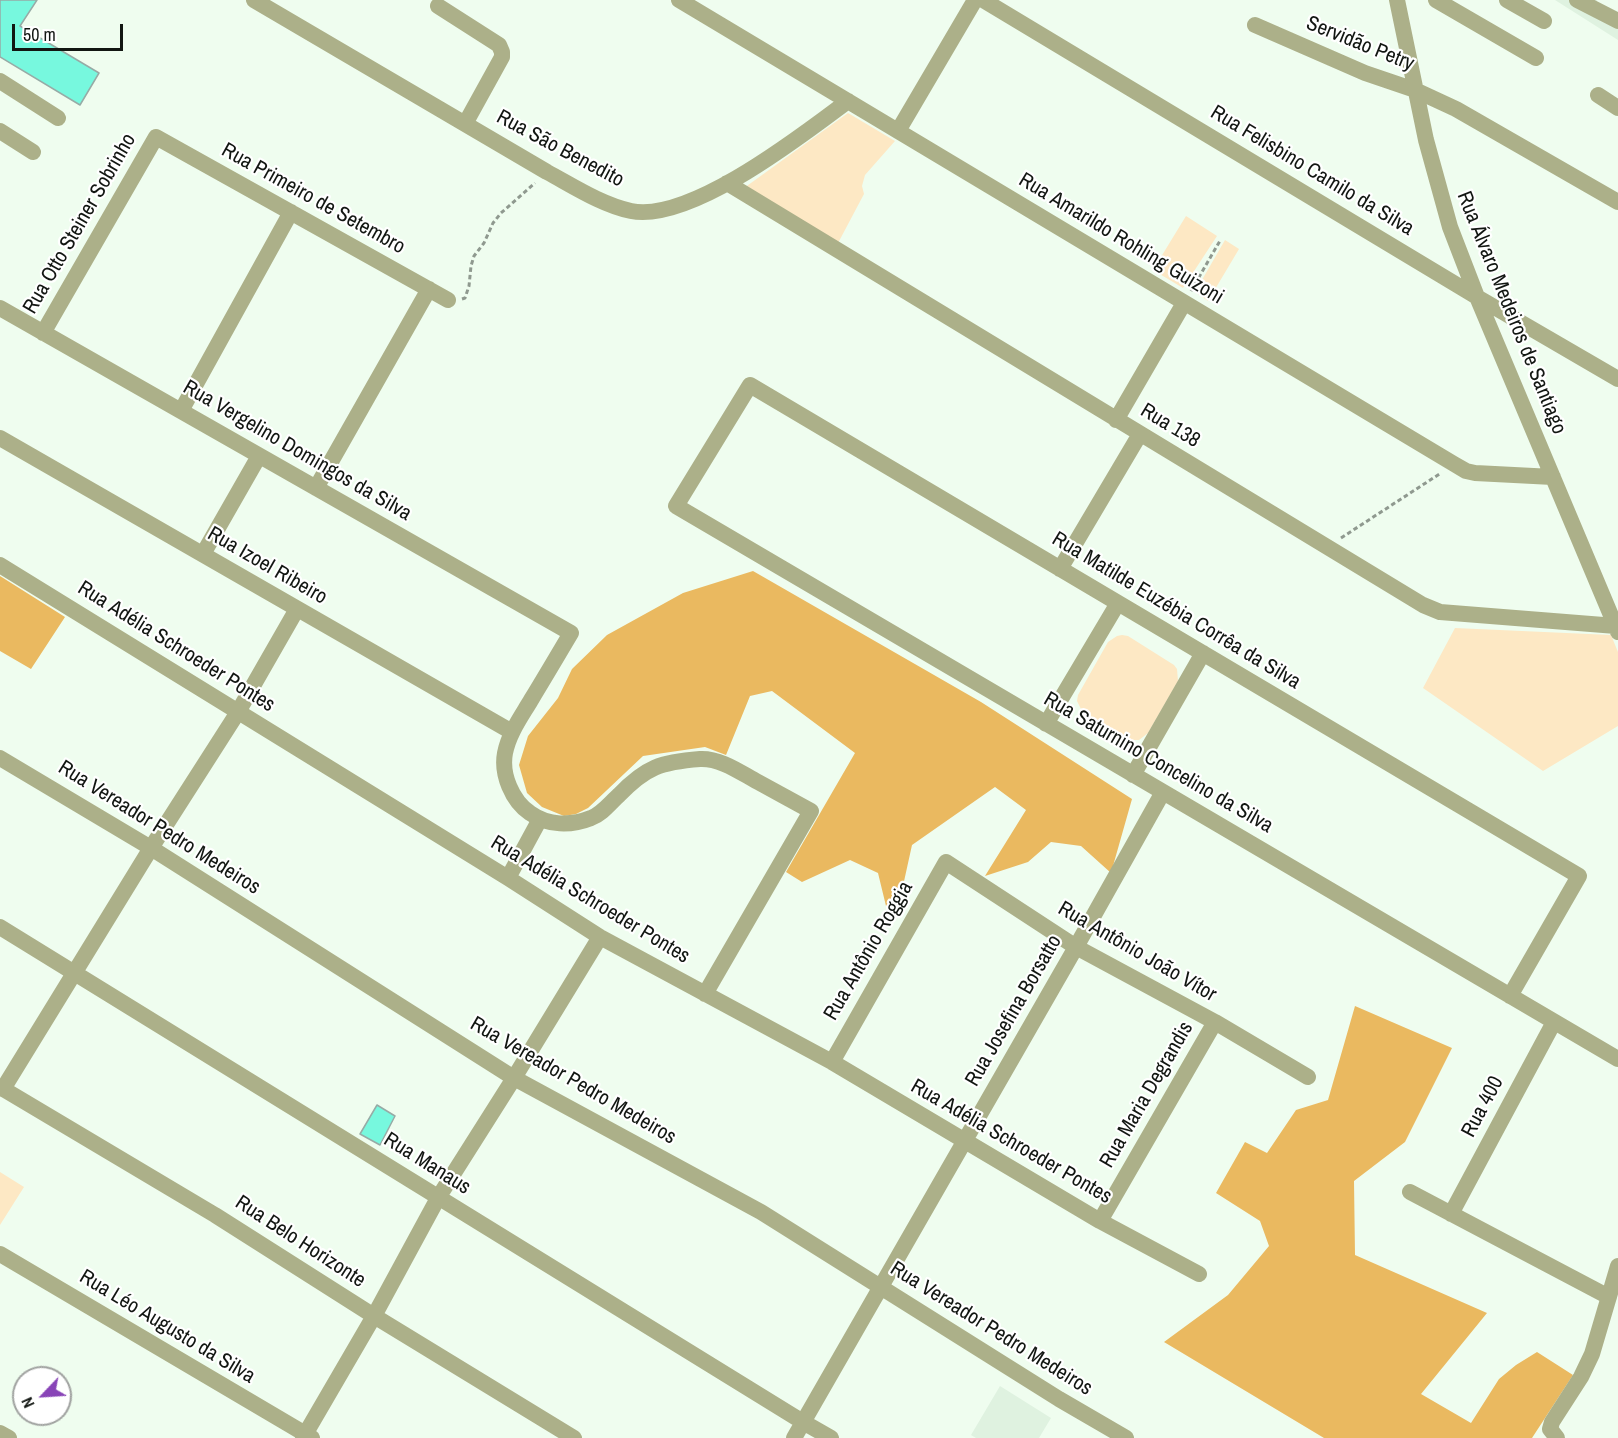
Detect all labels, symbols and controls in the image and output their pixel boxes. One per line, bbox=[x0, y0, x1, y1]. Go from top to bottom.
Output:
street label: Servidão Petry bbox=[1302, 11, 1418, 77]
scale bar bbox=[15, 12, 126, 50]
text: 50 m bbox=[23, 22, 56, 47]
street label: Rua Felisbino Camilo da Silva bbox=[1206, 100, 1418, 242]
street label: Rua São Benedito bbox=[492, 105, 628, 193]
street label: Rua Otto Steiner Sobrinho bbox=[18, 129, 142, 319]
street label: Rua Primeiro de Setembro bbox=[217, 138, 409, 260]
street label: Rua Amarildo Rohling Guizoni bbox=[1014, 168, 1228, 310]
street label: Rua Álvaro Medeiros de Santiago bbox=[1451, 188, 1571, 438]
street label: Rua Vergelino Domingos da Silva bbox=[178, 375, 416, 527]
street label: Rua 138 bbox=[1136, 398, 1204, 454]
street label: Rua Izoel Ribeiro bbox=[203, 522, 331, 610]
street label: Rua Matilde Euzébia Corrêa da Silva bbox=[1047, 527, 1305, 695]
street label: Rua Adélia Schroeder Pontes bbox=[73, 576, 279, 718]
street label: Rua Saturnino Concelino da Silva bbox=[1039, 687, 1277, 839]
street label: Rua Vereador Pedro Medeiros bbox=[53, 755, 265, 901]
street label: Rua Adélia Schroeder Pontes bbox=[486, 831, 694, 969]
street label: Rua Antônio Roggia bbox=[819, 877, 919, 1025]
street label: Rua Antônio João Vítor bbox=[1053, 896, 1221, 1008]
street label: Rua Josefina Borsatto bbox=[960, 931, 1068, 1091]
street label: Rua Vereador Pedro Medeiros bbox=[466, 1012, 680, 1150]
street label: Rua Maria Degrandis bbox=[1095, 1017, 1199, 1173]
street label: Rua 400 bbox=[1457, 1072, 1509, 1142]
street label: Rua Adélia Schroeder Pontes bbox=[906, 1074, 1116, 1210]
street label: Rua Manaus bbox=[379, 1127, 475, 1201]
street label: Rua Belo Horizonte bbox=[230, 1191, 370, 1293]
street label: Rua Vereador Pedro Medeiros bbox=[885, 1256, 1097, 1402]
street label: Rua Léo Augusto da Silva bbox=[75, 1265, 259, 1389]
north arrow bbox=[12, 1366, 72, 1426]
text: N bbox=[16, 1394, 39, 1412]

